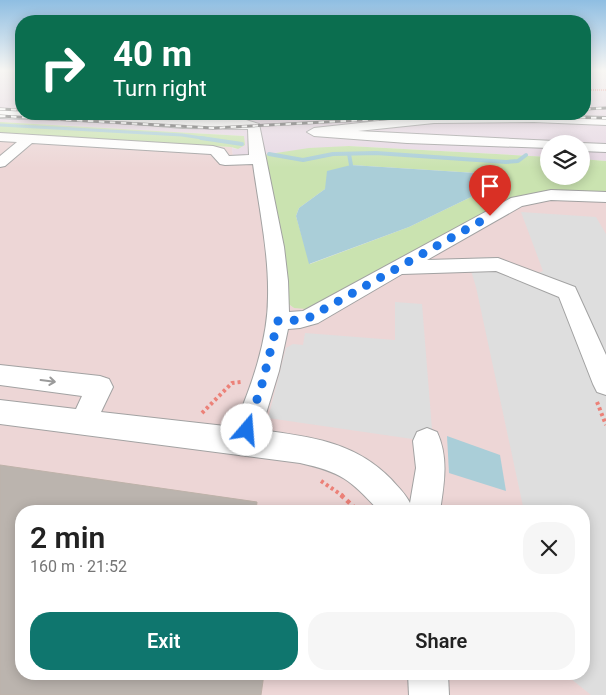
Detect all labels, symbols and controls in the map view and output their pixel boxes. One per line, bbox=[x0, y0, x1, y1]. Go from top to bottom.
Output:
text: 40 m bbox=[113, 34, 192, 75]
icon: right bbox=[30, 35, 95, 100]
text: Turn right bbox=[113, 76, 207, 101]
map controls bbox=[540, 135, 590, 185]
button: layers bbox=[540, 135, 590, 185]
pin bbox=[469, 165, 511, 216]
icon: arrive bbox=[476, 172, 504, 200]
one-way arrow bbox=[40, 376, 56, 386]
position arrow bbox=[220, 403, 272, 455]
text: 2 min bbox=[30, 520, 105, 555]
button: close bbox=[523, 522, 575, 574]
text: 160 m · 21:52 bbox=[30, 557, 127, 576]
button: Exit bbox=[30, 612, 298, 670]
button: Share bbox=[308, 612, 575, 670]

